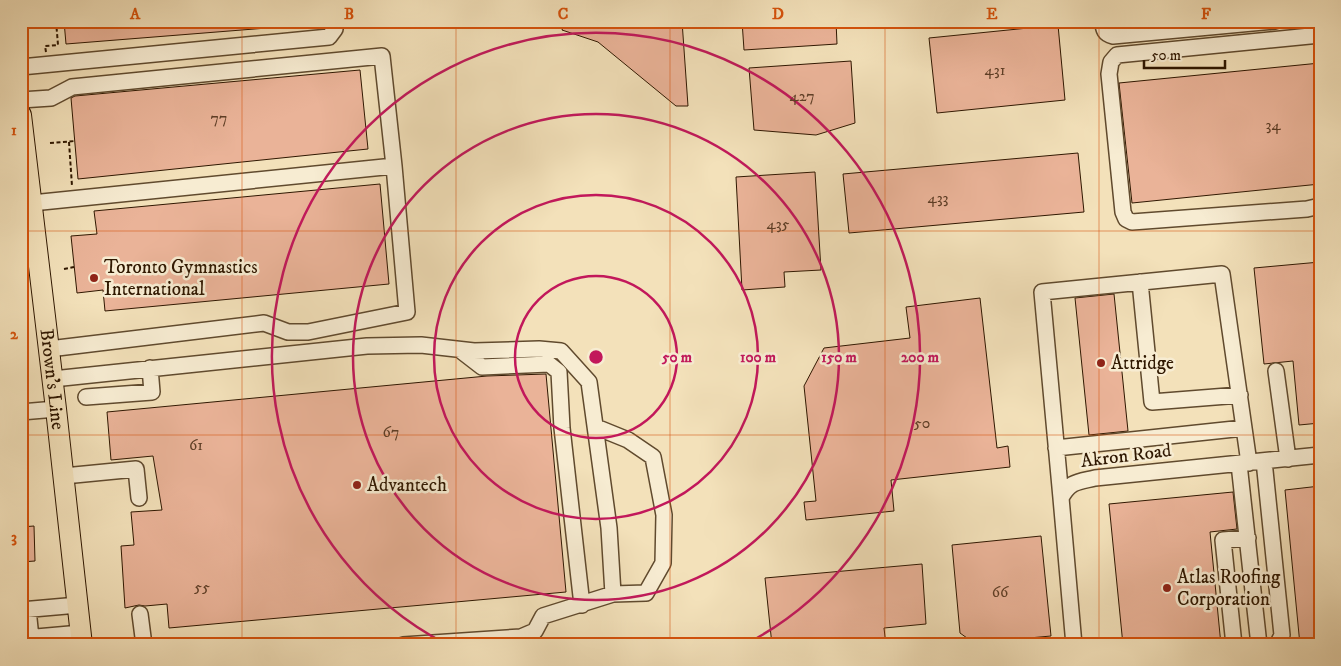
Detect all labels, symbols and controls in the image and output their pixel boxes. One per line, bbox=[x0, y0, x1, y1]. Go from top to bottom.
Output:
text: A bbox=[129, 4, 141, 24]
text: B bbox=[344, 4, 354, 24]
text: C bbox=[558, 4, 568, 24]
text: D bbox=[772, 4, 784, 24]
text: E bbox=[986, 4, 998, 24]
text: F bbox=[1201, 4, 1211, 24]
scale bar bbox=[1144, 38, 1225, 70]
text: 50 m bbox=[1151, 46, 1181, 65]
house number: 431 bbox=[984, 60, 1006, 80]
house number: 427 bbox=[789, 86, 815, 106]
house number: 77 bbox=[211, 108, 227, 128]
house number: 34 bbox=[1265, 115, 1281, 135]
text: 1 bbox=[11, 120, 17, 140]
house number: 433 bbox=[927, 188, 949, 208]
house number: 435 bbox=[766, 214, 790, 234]
place label: Toronto Gymnastics International bbox=[104, 256, 258, 301]
marker: Toronto Gymnastics International bbox=[88, 272, 100, 284]
text: 2 bbox=[10, 324, 19, 344]
street label: Brown's Line bbox=[35, 327, 70, 431]
centre of rings bbox=[587, 348, 605, 366]
text: 50 m bbox=[661, 348, 693, 367]
text: 100 m bbox=[740, 348, 777, 367]
text: 150 m bbox=[821, 348, 857, 367]
text: 200 m bbox=[901, 348, 940, 367]
place label: Attridge bbox=[1111, 352, 1174, 375]
marker: Attridge bbox=[1095, 357, 1107, 369]
house number: 50 bbox=[914, 413, 930, 433]
house number: 67 bbox=[383, 422, 399, 442]
house number: 61 bbox=[189, 435, 203, 455]
street label: Akron Road bbox=[1079, 439, 1173, 473]
place label: Advantech bbox=[367, 474, 447, 497]
marker: Advantech bbox=[351, 479, 363, 491]
text: 3 bbox=[11, 527, 17, 547]
place label: Atlas Roofing Corporation bbox=[1177, 566, 1281, 611]
house number: 55 bbox=[194, 577, 210, 597]
house number: 66 bbox=[992, 582, 1009, 602]
marker: Atlas Roofing Corporation bbox=[1161, 582, 1173, 594]

